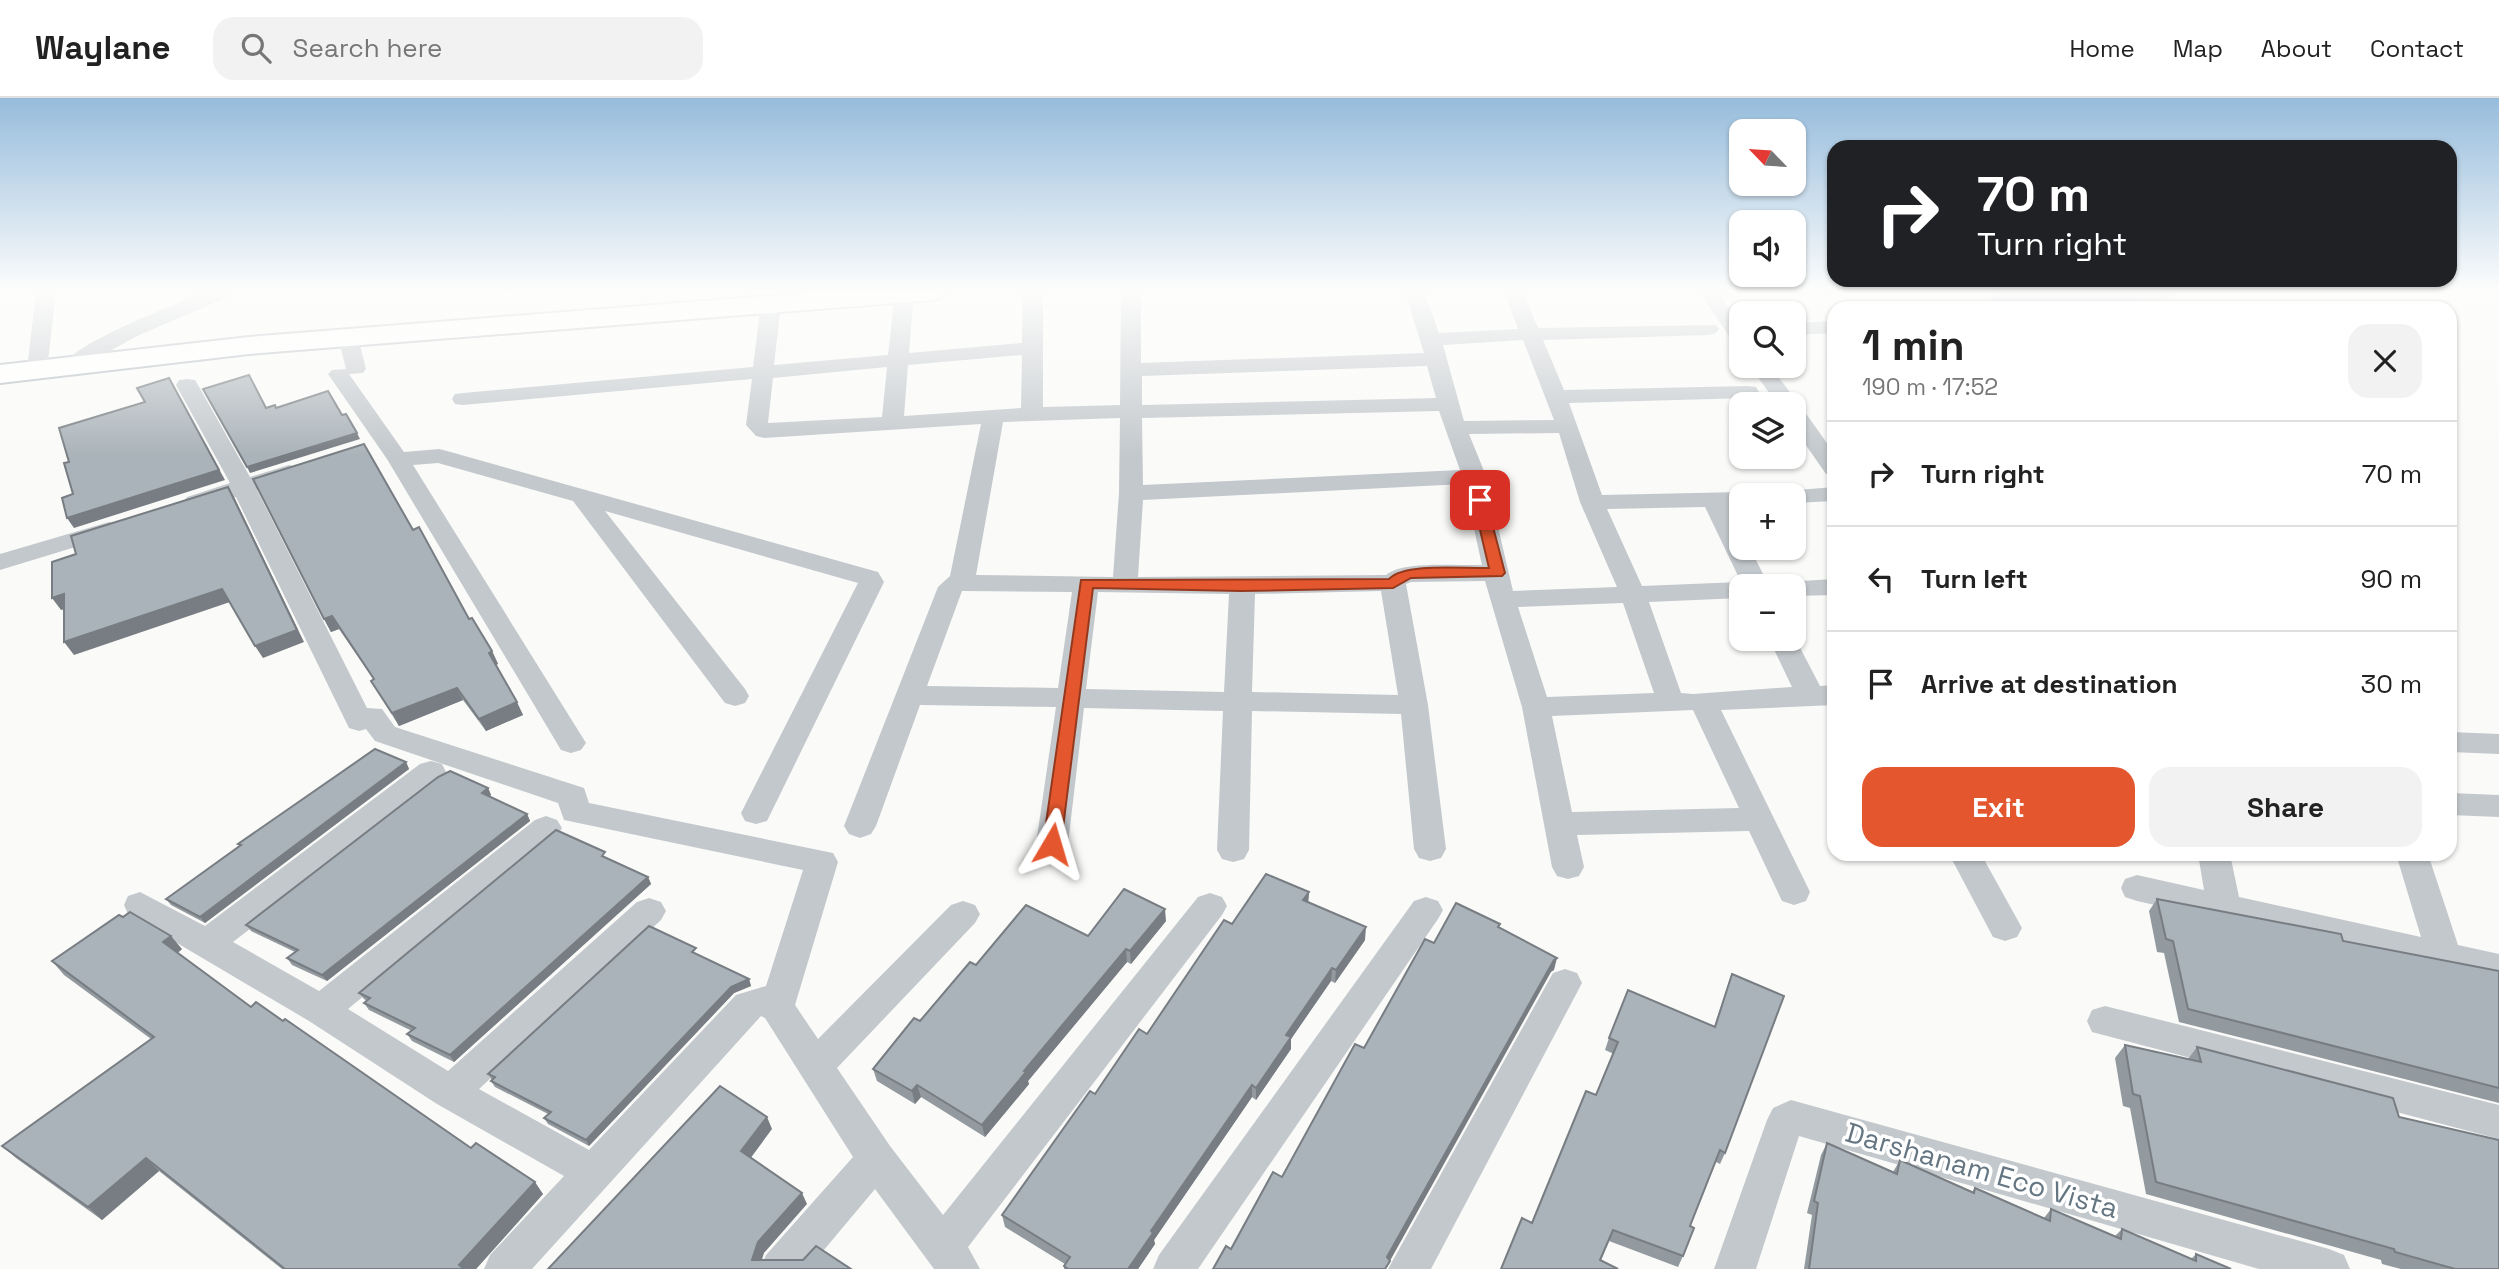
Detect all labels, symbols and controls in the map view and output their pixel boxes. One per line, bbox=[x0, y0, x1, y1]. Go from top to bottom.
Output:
search box bbox=[213, 17, 703, 80]
text: Waylane bbox=[35, 27, 171, 69]
icon: search bbox=[237, 29, 275, 67]
text: Search here bbox=[293, 31, 442, 65]
text: Home bbox=[2069, 33, 2135, 64]
text: Map bbox=[2173, 33, 2223, 64]
text: About bbox=[2261, 33, 2332, 64]
text: Contact bbox=[2370, 33, 2464, 64]
north arrow bbox=[1729, 119, 1806, 196]
map controls bbox=[1729, 119, 1806, 651]
text: 70 m bbox=[1977, 163, 2090, 225]
icon: right bbox=[1862, 168, 1953, 259]
button: sound bbox=[1729, 210, 1806, 287]
text: Turn right bbox=[1977, 224, 2127, 264]
button: search bbox=[1729, 301, 1806, 378]
text: 1 min bbox=[1862, 319, 1965, 372]
button: close bbox=[2348, 324, 2422, 398]
text: 190 m · 17:52 bbox=[1862, 372, 1998, 402]
button: layers bbox=[1729, 392, 1806, 469]
icon: right bbox=[1862, 455, 1900, 493]
text: Turn right bbox=[1921, 457, 2045, 491]
text: 70 m bbox=[2362, 457, 2422, 491]
pin bbox=[1450, 470, 1510, 530]
icon: arrive bbox=[1461, 481, 1499, 519]
button: + bbox=[1729, 483, 1806, 560]
icon: left bbox=[1862, 560, 1900, 598]
text: Turn left bbox=[1921, 562, 2028, 596]
text: 90 m bbox=[2360, 562, 2422, 596]
button: − bbox=[1729, 574, 1806, 651]
icon: arrive bbox=[1862, 665, 1900, 703]
text: Arrive at destination bbox=[1921, 667, 2178, 701]
text: 30 m bbox=[2361, 667, 2422, 701]
button: Exit bbox=[1862, 767, 2135, 847]
button: Share bbox=[2149, 767, 2422, 847]
position arrow bbox=[1015, 807, 1089, 881]
street label: Darshanam Eco Vista bbox=[1842, 1114, 2122, 1226]

